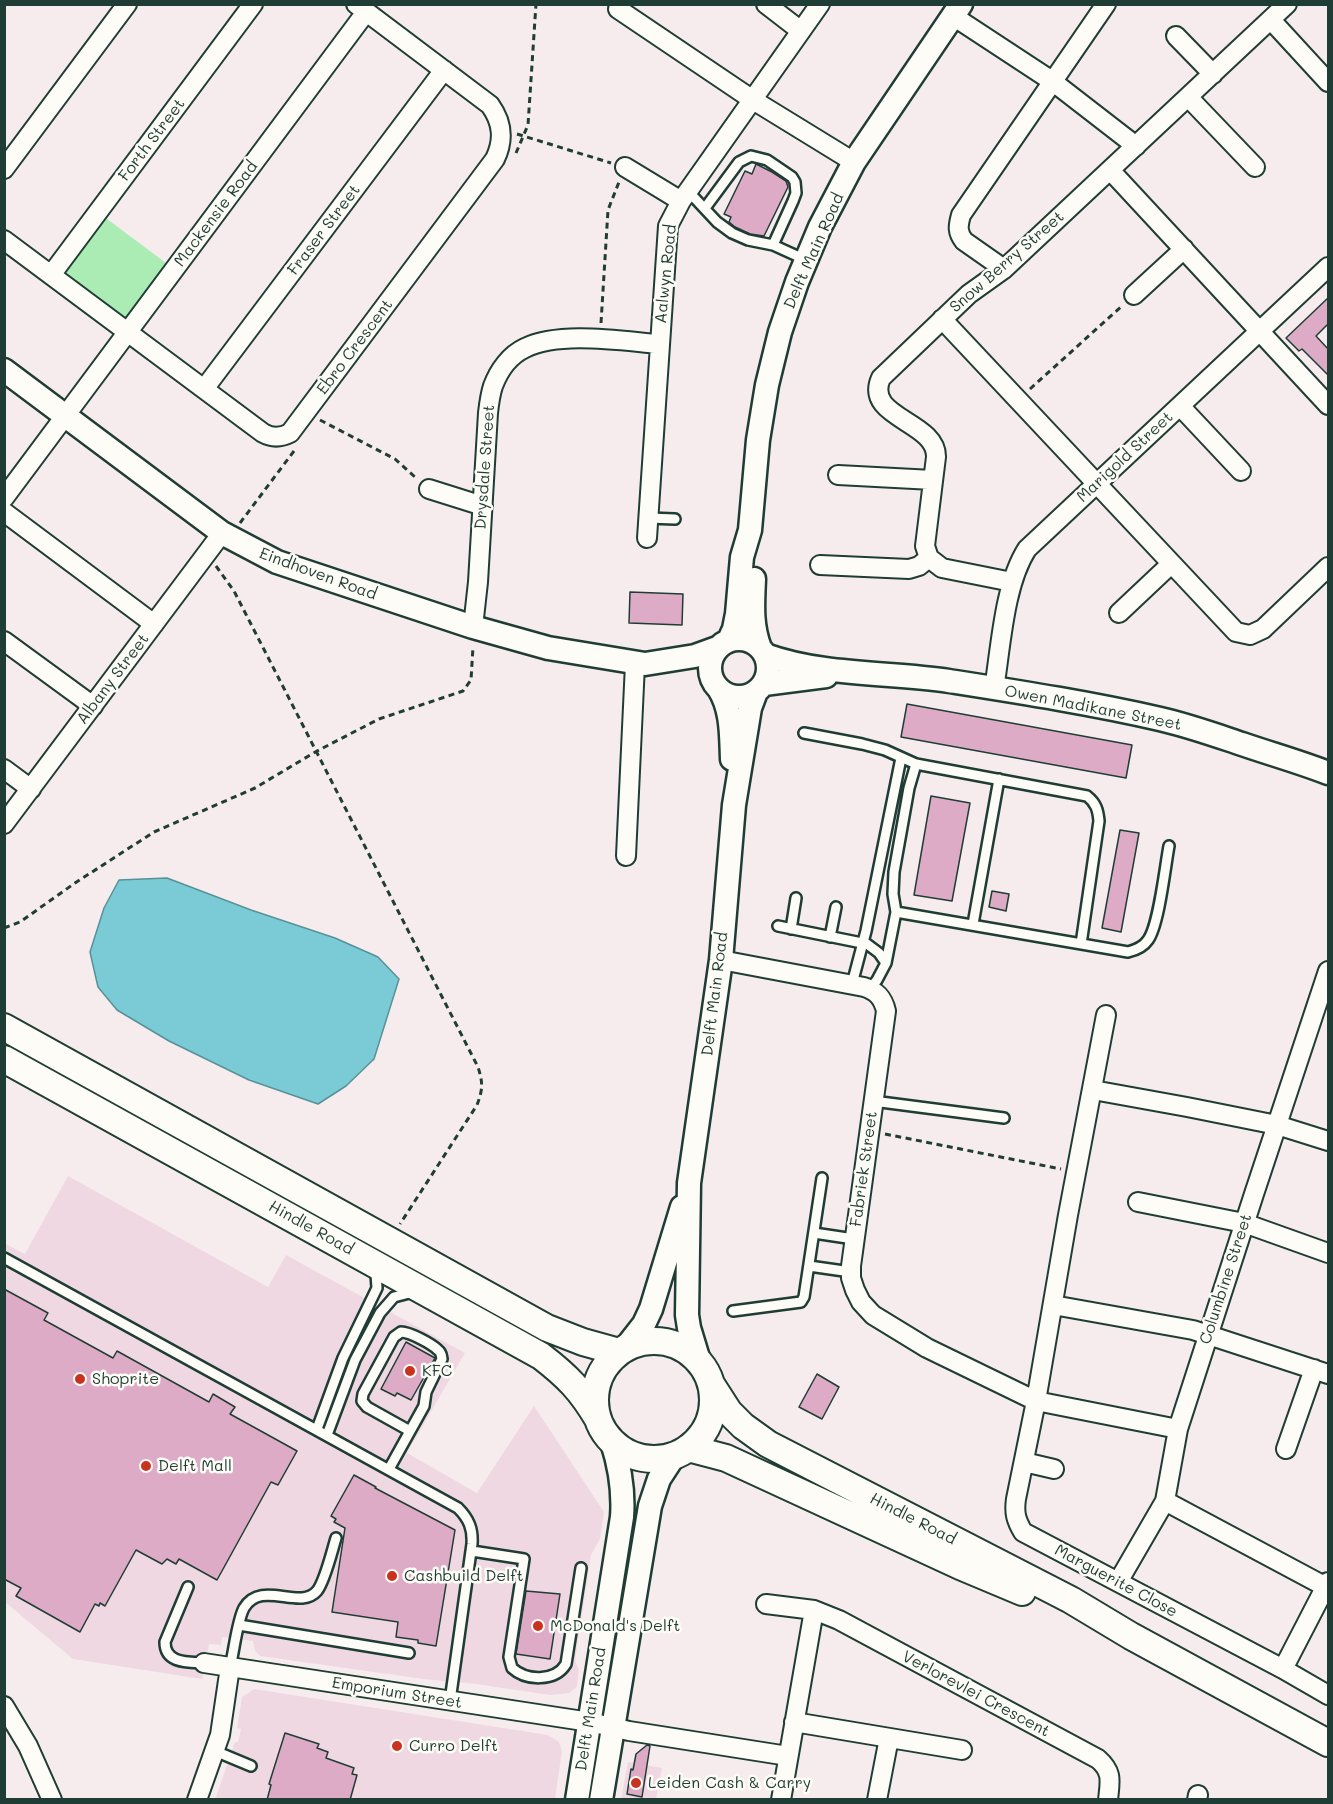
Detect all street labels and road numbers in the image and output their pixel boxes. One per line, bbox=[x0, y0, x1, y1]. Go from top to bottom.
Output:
street label: Forth Street bbox=[115, 95, 189, 185]
street label: Mackensie Road bbox=[170, 158, 262, 270]
street label: Fraser Street bbox=[284, 181, 364, 279]
street label: Delft Main Road bbox=[780, 190, 848, 312]
street label: Snow Berry Street bbox=[946, 207, 1068, 317]
street label: Aalwyn Road bbox=[651, 223, 681, 325]
street label: Ebro Crescent bbox=[313, 296, 397, 398]
street label: Drysdale Street bbox=[471, 404, 499, 530]
street label: Marigold Street bbox=[1073, 407, 1177, 507]
street label: Eindhoven Road bbox=[257, 544, 379, 604]
street label: Albany Street bbox=[73, 630, 153, 728]
street label: Owen Madikane Street bbox=[1003, 681, 1183, 735]
street label: Delft Main Road bbox=[698, 931, 732, 1057]
street label: Fabriek Street bbox=[846, 1110, 882, 1228]
street label: Hindle Road bbox=[265, 1197, 357, 1259]
street label: Columbine Street bbox=[1196, 1211, 1256, 1347]
street label: Hindle Road bbox=[867, 1489, 959, 1549]
street label: Marguerite Close bbox=[1051, 1541, 1181, 1621]
street label: Delft Main Road bbox=[572, 1646, 610, 1772]
street label: Verlorevlei Crescent bbox=[899, 1647, 1053, 1741]
street label: Emporium Street bbox=[330, 1673, 464, 1713]

